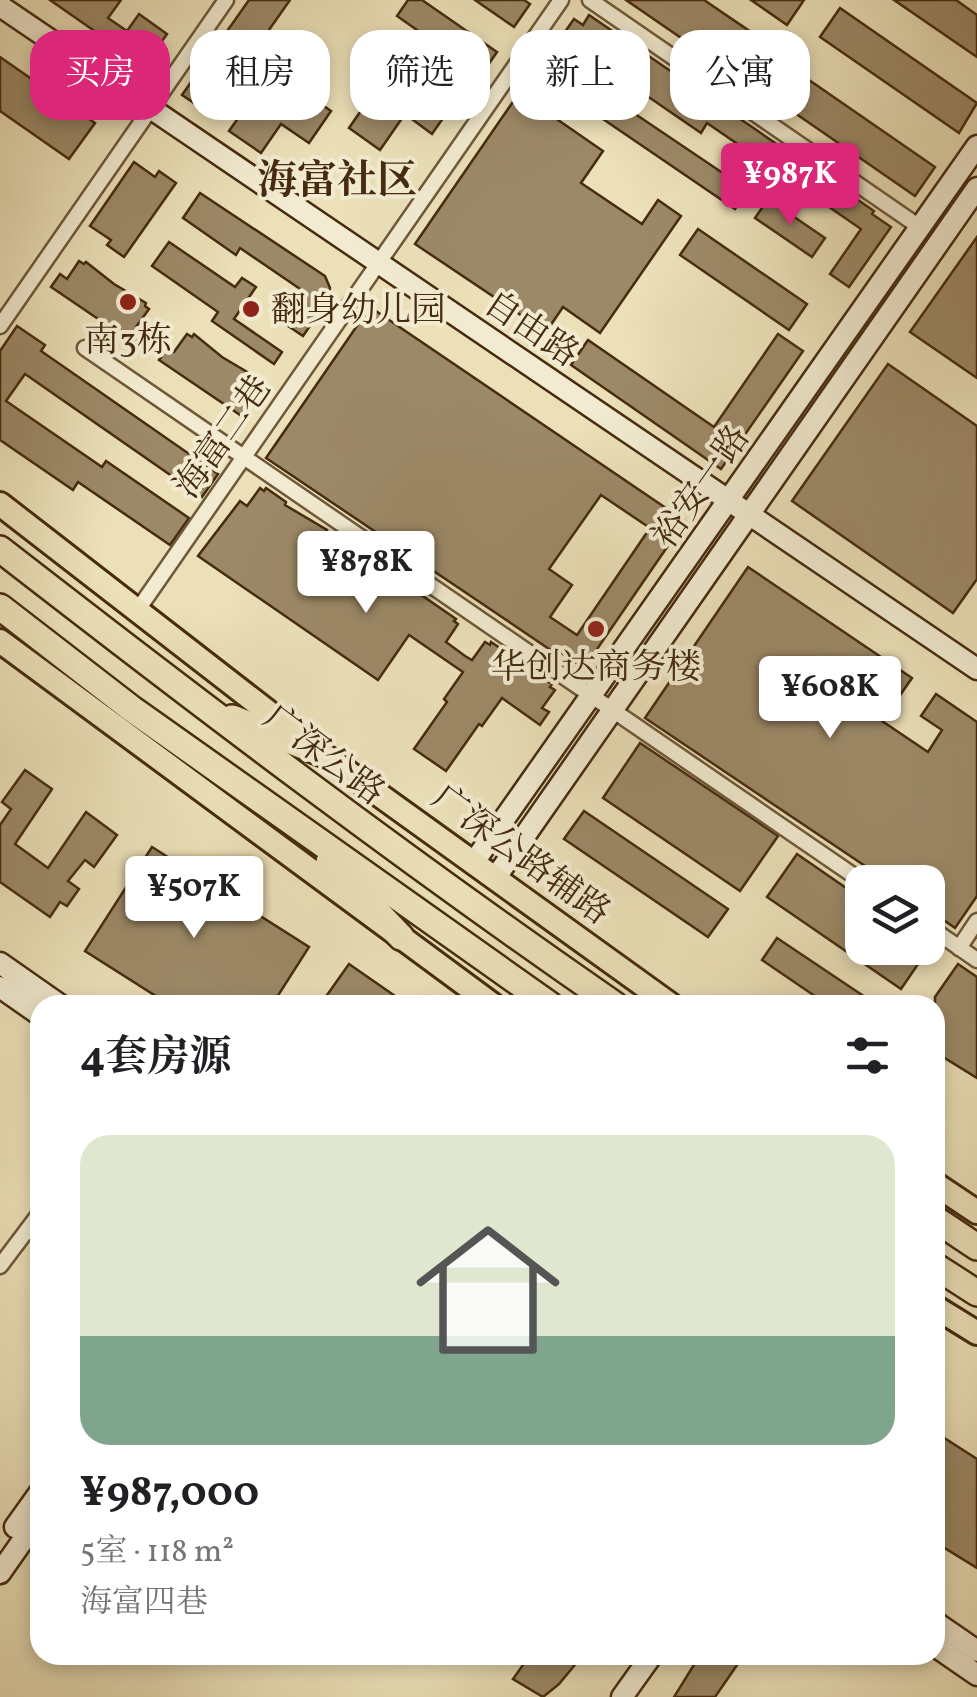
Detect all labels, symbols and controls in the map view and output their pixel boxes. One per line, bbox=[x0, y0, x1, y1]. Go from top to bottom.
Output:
chip: 买房 bbox=[30, 30, 170, 120]
chip: 租房 bbox=[190, 30, 330, 120]
chip: 筛选 bbox=[350, 30, 490, 120]
chip: 新上 bbox=[510, 30, 650, 120]
chip: 公寓 bbox=[670, 30, 810, 120]
pin: ¥987K bbox=[720, 143, 860, 228]
text: ¥987K bbox=[743, 153, 837, 197]
district label: 海富社区 bbox=[257, 155, 417, 211]
street label: 自由路 bbox=[473, 281, 587, 380]
place label: 翻身幼儿园 bbox=[271, 288, 446, 336]
marker: 南3栋 bbox=[117, 291, 139, 313]
marker: 翻身幼儿园 bbox=[240, 298, 262, 320]
place label: 南3栋 bbox=[84, 318, 172, 366]
street label: 海富二巷 bbox=[165, 367, 284, 509]
street label: 裕安一路 bbox=[643, 417, 762, 559]
pin: ¥878K bbox=[296, 531, 436, 616]
text: ¥878K bbox=[319, 541, 413, 585]
marker: 华创达商务楼 bbox=[585, 618, 607, 640]
place label: 华创达商务楼 bbox=[491, 645, 701, 693]
pin: ¥608K bbox=[760, 656, 900, 741]
text: ¥608K bbox=[781, 666, 879, 710]
street label: 广深公路 bbox=[253, 695, 394, 818]
street label: 广深公路辅路 bbox=[421, 775, 619, 938]
pin: ¥507K bbox=[124, 856, 264, 941]
map controls bbox=[845, 865, 945, 965]
button: layers bbox=[845, 865, 945, 965]
text: ¥507K bbox=[147, 866, 241, 910]
icon: filters bbox=[840, 1028, 895, 1083]
text: 4套房源 bbox=[80, 1030, 231, 1089]
icon: home bbox=[398, 1200, 578, 1380]
text: ¥987,000 bbox=[80, 1465, 259, 1524]
text: 5室 · 118 m² bbox=[80, 1531, 234, 1575]
text: 海富四巷 bbox=[80, 1582, 208, 1626]

